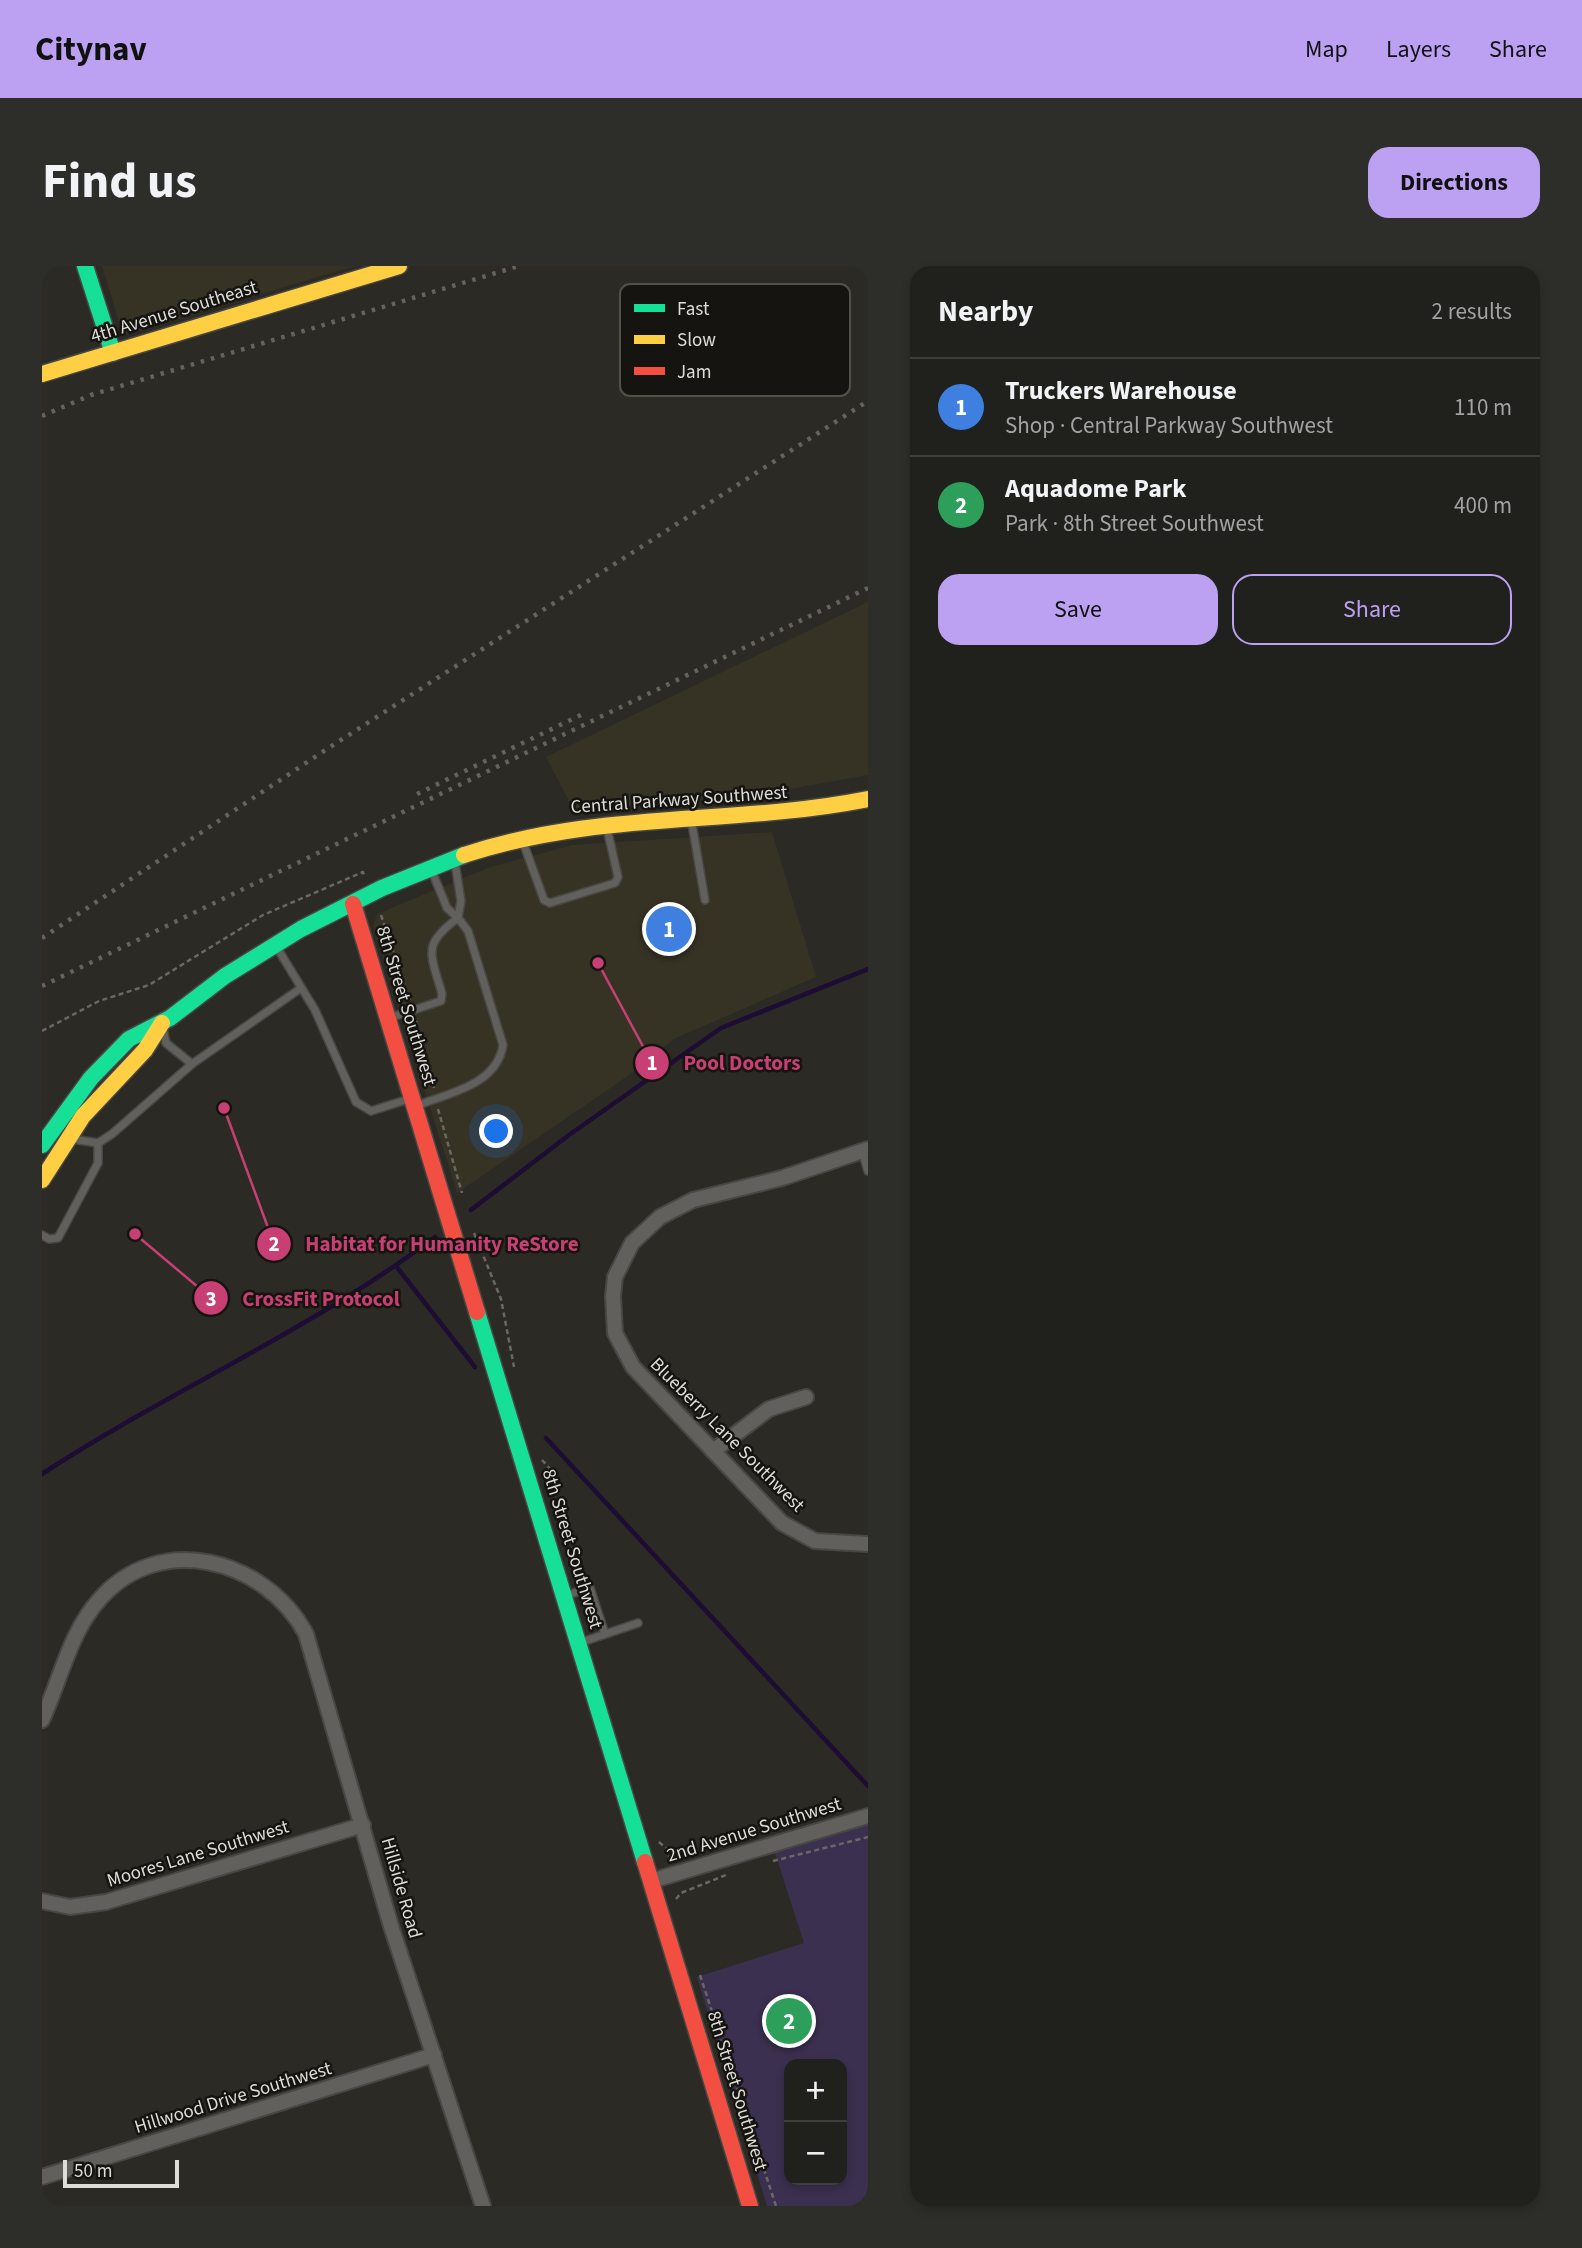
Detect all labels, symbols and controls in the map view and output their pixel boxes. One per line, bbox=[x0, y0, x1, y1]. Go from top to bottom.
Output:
text: Citynav bbox=[35, 26, 147, 73]
text: Map bbox=[1305, 32, 1348, 67]
text: Layers bbox=[1386, 32, 1451, 67]
text: Share bbox=[1489, 32, 1547, 67]
text: Find us bbox=[42, 147, 197, 217]
button: Directions bbox=[1368, 147, 1540, 218]
street label: 4th Avenue Southeast bbox=[88, 274, 261, 350]
legend bbox=[620, 284, 850, 396]
text: Nearby bbox=[938, 290, 1033, 333]
text: 2 results bbox=[1432, 295, 1512, 328]
text: Fast bbox=[677, 296, 710, 323]
text: Slow bbox=[677, 327, 716, 354]
text: Jam bbox=[677, 359, 711, 386]
text: Truckers Warehouse bbox=[1005, 372, 1237, 409]
text: 1 bbox=[955, 391, 967, 424]
text: 110 m bbox=[1454, 391, 1512, 424]
text: Shop · Central Parkway Southwest bbox=[1005, 409, 1333, 442]
text: Aquadome Park bbox=[1005, 470, 1186, 507]
text: 2 bbox=[955, 489, 967, 522]
text: 400 m bbox=[1454, 489, 1512, 522]
text: Park · 8th Street Southwest bbox=[1005, 507, 1264, 540]
button: Save bbox=[938, 574, 1218, 645]
button: Share bbox=[1232, 574, 1512, 645]
street label: Central Parkway Southwest bbox=[570, 779, 789, 821]
pin: 1 bbox=[646, 903, 692, 955]
street label: 8th Street Southwest bbox=[369, 923, 443, 1090]
callout: Pool Doctors bbox=[634, 1042, 814, 1084]
text: 1 bbox=[646, 1048, 658, 1078]
text: Pool Doctors bbox=[683, 1048, 801, 1078]
your location bbox=[479, 1114, 513, 1148]
callout: Habitat for Humanity ReStore bbox=[256, 1223, 592, 1265]
text: 2 bbox=[268, 1229, 280, 1259]
text: Habitat for Humanity ReStore bbox=[305, 1229, 579, 1259]
callout: CrossFit Protocol bbox=[193, 1277, 414, 1319]
text: 3 bbox=[205, 1284, 217, 1314]
text: CrossFit Protocol bbox=[242, 1284, 400, 1314]
street label: Blueberry Lane Southwest bbox=[644, 1352, 811, 1519]
street label: 8th Street Southwest bbox=[535, 1466, 609, 1633]
street label: 2nd Avenue Southwest bbox=[663, 1790, 845, 1869]
street label: Moores Lane Southwest bbox=[104, 1813, 293, 1895]
street label: Hillside Road bbox=[374, 1834, 428, 1942]
pin: 2 bbox=[766, 1995, 812, 2047]
street label: 8th Street Southwest bbox=[700, 2008, 774, 2175]
street label: Hillwood Drive Southwest bbox=[131, 2055, 335, 2141]
map controls bbox=[784, 2059, 847, 2185]
button: + bbox=[784, 2059, 847, 2122]
button: − bbox=[784, 2122, 847, 2185]
scale bar bbox=[63, 2157, 178, 2189]
text: 50 m bbox=[74, 2158, 112, 2185]

